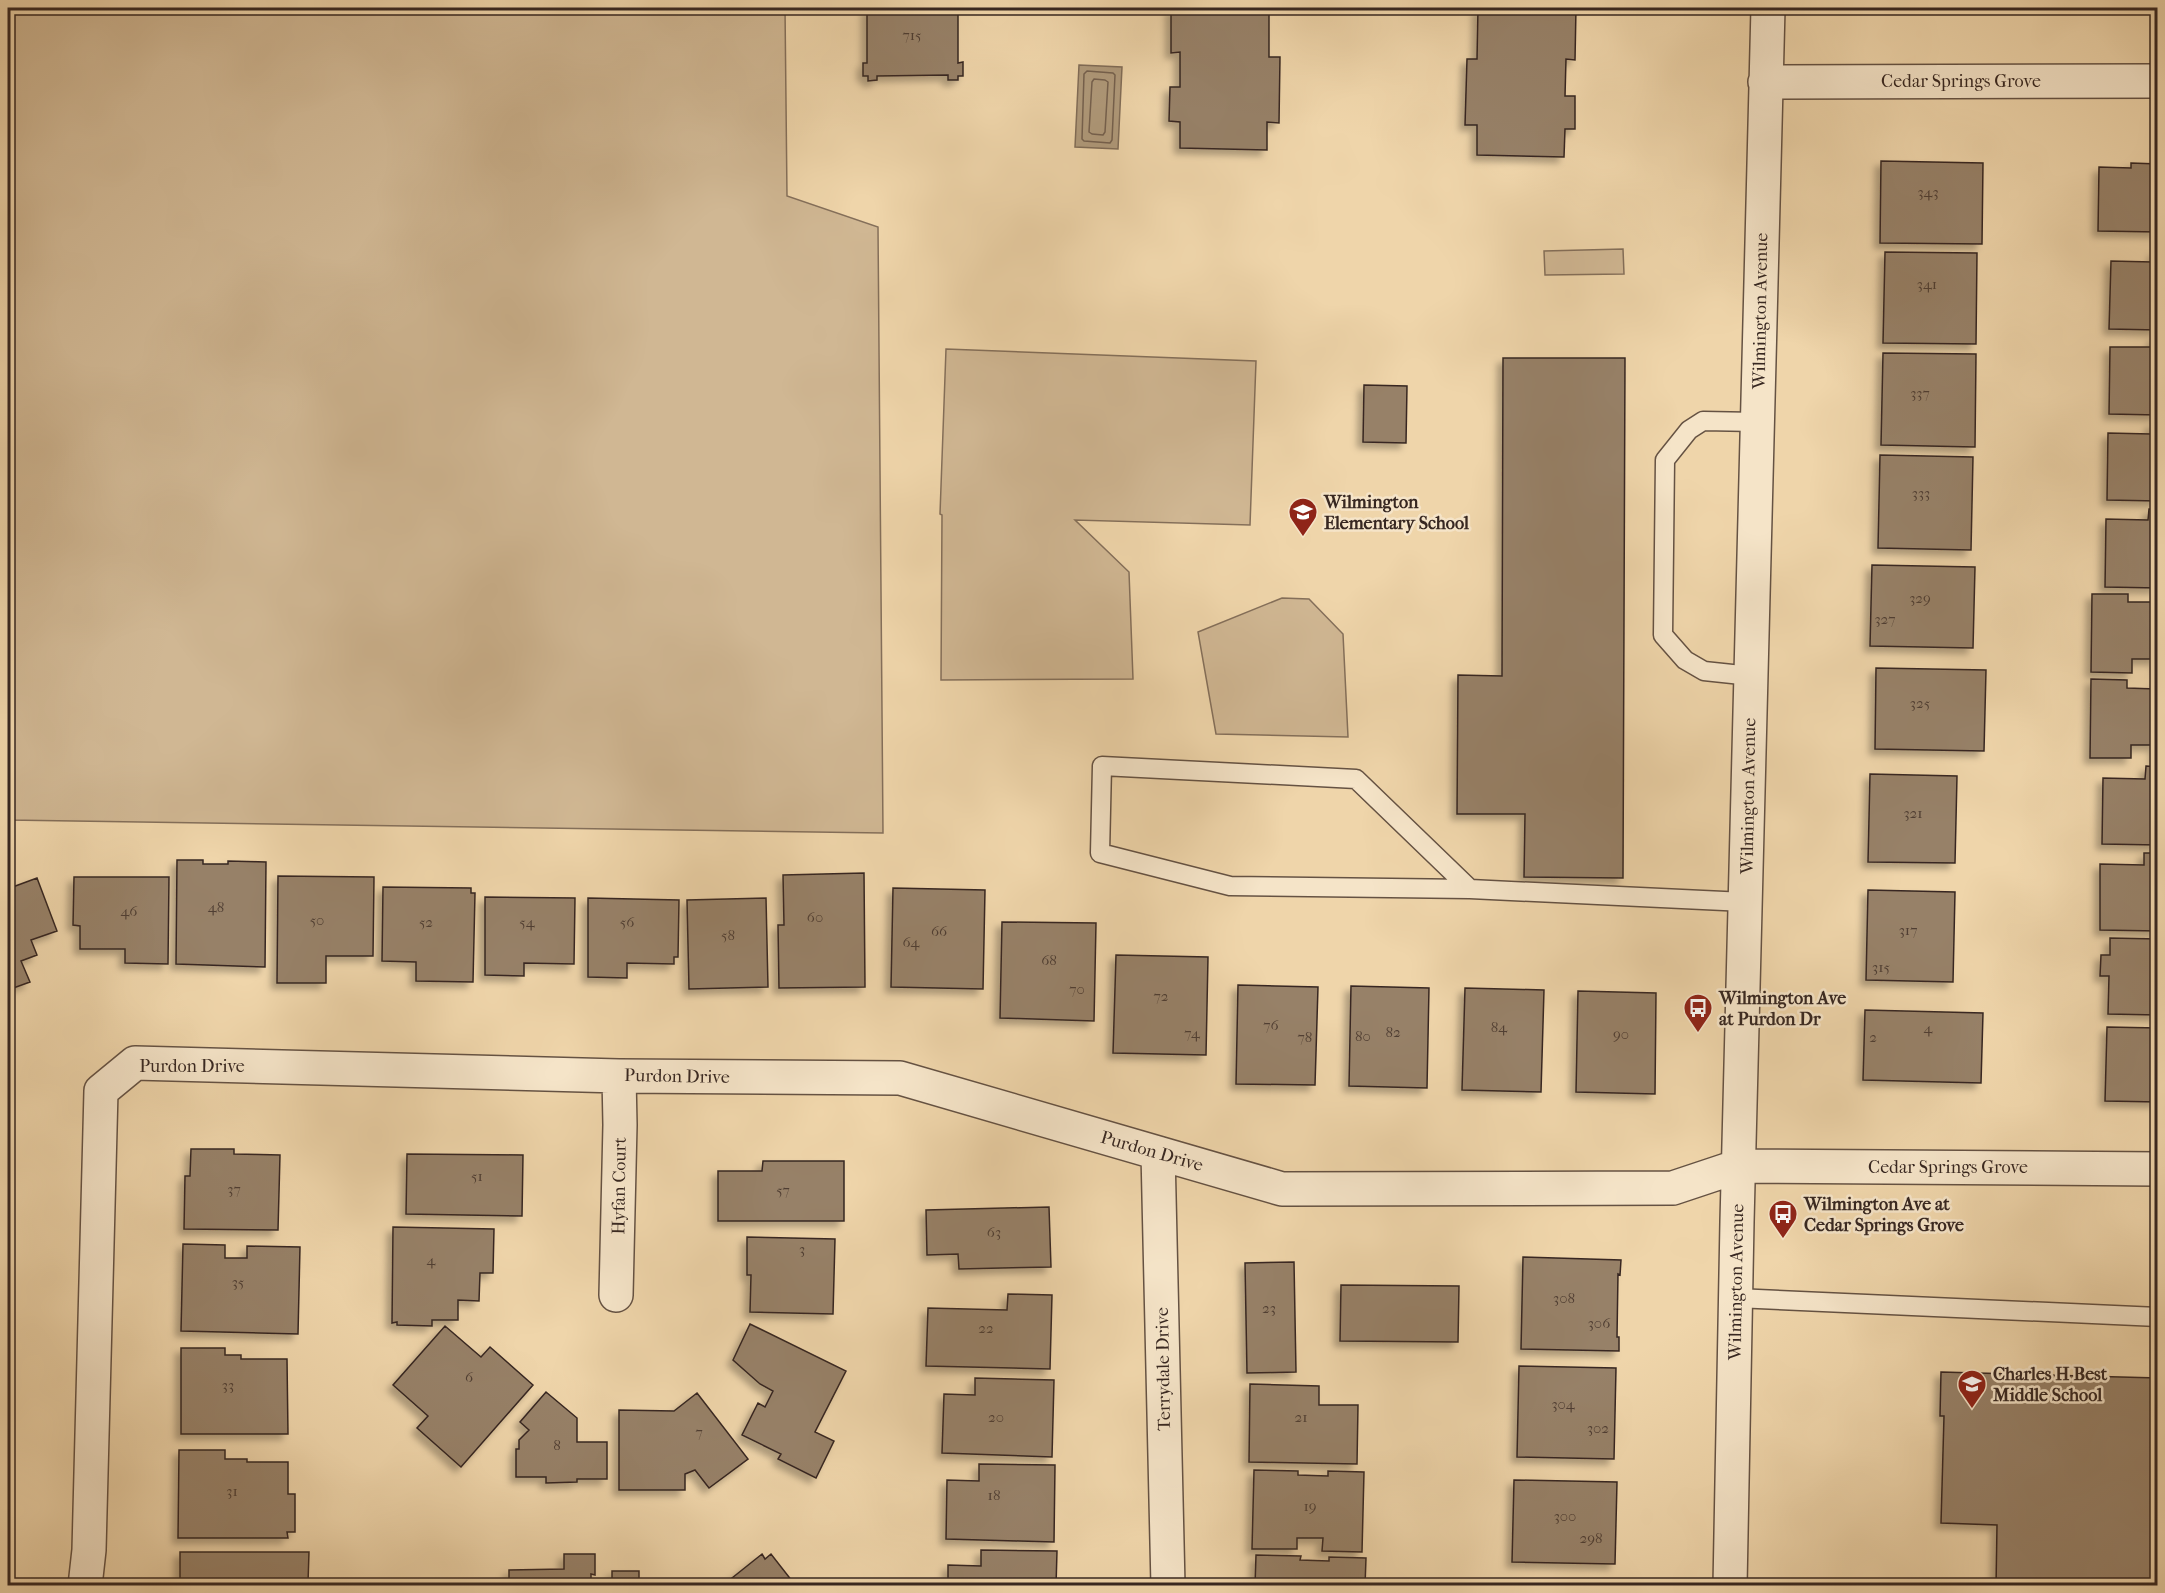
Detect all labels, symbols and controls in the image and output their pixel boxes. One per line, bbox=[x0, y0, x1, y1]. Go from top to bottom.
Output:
house number: 715 bbox=[902, 26, 922, 44]
street label: Cedar Springs Grove bbox=[1881, 71, 2041, 92]
house number: 343 bbox=[1917, 183, 1939, 201]
street label: Wilmington Avenue bbox=[1749, 233, 1772, 390]
house number: 341 bbox=[1917, 275, 1937, 293]
house number: 337 bbox=[1910, 384, 1930, 402]
house number: 333 bbox=[1912, 484, 1930, 502]
place label: Wilmington Elementary School bbox=[1323, 492, 1470, 534]
school or university icon: Wilmington Elementary School bbox=[1287, 496, 1319, 538]
house number: 329 bbox=[1909, 589, 1931, 607]
house number: 327 bbox=[1874, 610, 1896, 628]
house number: 325 bbox=[1910, 694, 1930, 712]
street label: Wilmington Avenue bbox=[1737, 718, 1760, 875]
house number: 321 bbox=[1903, 804, 1923, 822]
house number: 48 bbox=[208, 898, 224, 916]
house number: 46 bbox=[121, 902, 138, 920]
house number: 60 bbox=[807, 908, 823, 926]
house number: 50 bbox=[310, 911, 324, 929]
house number: 52 bbox=[419, 913, 433, 931]
house number: 54 bbox=[519, 913, 536, 931]
house number: 56 bbox=[620, 913, 635, 931]
house number: 317 bbox=[1899, 921, 1917, 939]
house number: 66 bbox=[931, 922, 948, 940]
house number: 58 bbox=[721, 926, 735, 944]
house number: 64 bbox=[903, 933, 921, 951]
house number: 68 bbox=[1041, 951, 1057, 969]
house number: 315 bbox=[1872, 958, 1890, 976]
house number: 70 bbox=[1069, 980, 1085, 998]
house number: 72 bbox=[1154, 987, 1169, 1005]
place label: Wilmington Ave at Purdon Dr bbox=[1718, 988, 1846, 1030]
bus stop icon: Wilmington Ave at Purdon Dr bbox=[1682, 992, 1714, 1034]
house number: 76 bbox=[1263, 1016, 1280, 1034]
house number: 84 bbox=[1491, 1018, 1508, 1036]
house number: 4 bbox=[1924, 1019, 1934, 1037]
house number: 82 bbox=[1385, 1023, 1401, 1041]
house number: 74 bbox=[1184, 1024, 1201, 1042]
house number: 90 bbox=[1613, 1025, 1629, 1043]
house number: 80 bbox=[1355, 1027, 1371, 1045]
house number: 78 bbox=[1298, 1028, 1312, 1046]
house number: 2 bbox=[1869, 1028, 1877, 1046]
street label: Purdon Drive bbox=[139, 1056, 245, 1077]
street label: Purdon Drive bbox=[624, 1065, 730, 1088]
street label: Purdon Drive bbox=[1098, 1127, 1206, 1176]
street label: Hyfan Court bbox=[608, 1137, 631, 1235]
street label: Cedar Springs Grove bbox=[1868, 1157, 2028, 1178]
house number: 51 bbox=[471, 1167, 483, 1185]
house number: 37 bbox=[227, 1180, 241, 1198]
house number: 57 bbox=[776, 1181, 790, 1199]
place label: Wilmington Ave at Cedar Springs Grove bbox=[1803, 1194, 1964, 1236]
bus stop icon: Wilmington Ave at Cedar Springs Grove bbox=[1767, 1198, 1799, 1240]
street label: Wilmington Avenue bbox=[1725, 1204, 1748, 1361]
house number: 63 bbox=[987, 1223, 1001, 1241]
house number: 3 bbox=[799, 1240, 805, 1258]
house number: 4 bbox=[427, 1251, 437, 1269]
house number: 35 bbox=[232, 1273, 244, 1291]
house number: 308 bbox=[1553, 1289, 1575, 1307]
house number: 23 bbox=[1262, 1299, 1276, 1317]
street label: Terrydale Drive bbox=[1152, 1307, 1175, 1431]
house number: 306 bbox=[1588, 1314, 1611, 1332]
house number: 22 bbox=[978, 1319, 994, 1337]
place label: Charles H Best Middle School bbox=[1992, 1364, 2108, 1406]
house number: 6 bbox=[465, 1368, 474, 1386]
school or university icon: Charles H Best Middle School bbox=[1956, 1368, 1988, 1410]
house number: 33 bbox=[222, 1376, 234, 1394]
house number: 304 bbox=[1551, 1395, 1576, 1413]
house number: 20 bbox=[988, 1408, 1004, 1426]
house number: 21 bbox=[1294, 1408, 1308, 1426]
house number: 302 bbox=[1587, 1419, 1609, 1437]
house number: 7 bbox=[695, 1423, 703, 1441]
house number: 8 bbox=[553, 1436, 561, 1454]
house number: 31 bbox=[226, 1482, 238, 1500]
house number: 18 bbox=[988, 1486, 1000, 1504]
house number: 19 bbox=[1303, 1497, 1317, 1515]
house number: 300 bbox=[1554, 1507, 1576, 1525]
house number: 298 bbox=[1579, 1529, 1603, 1547]

